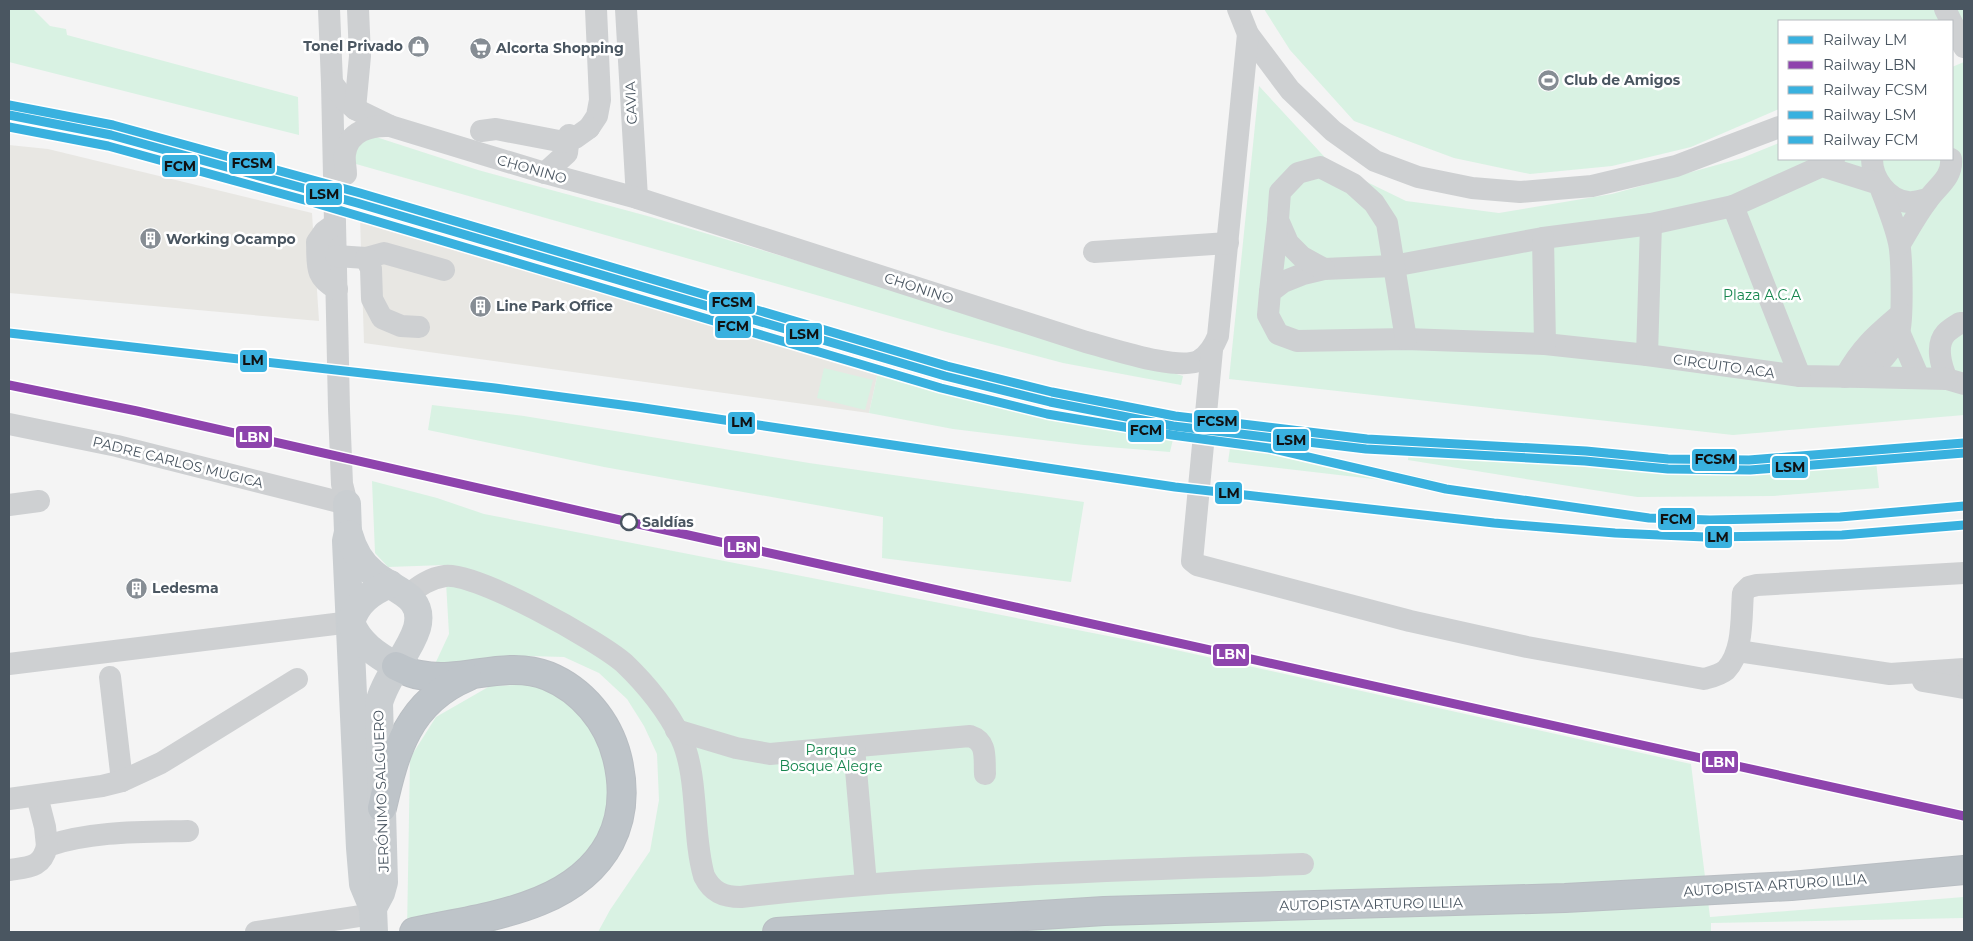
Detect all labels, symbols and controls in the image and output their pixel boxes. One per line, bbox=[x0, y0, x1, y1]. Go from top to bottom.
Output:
legend bbox=[1778, 20, 1953, 160]
text: Railway LM bbox=[1823, 30, 1907, 49]
shop icon: Tonel Privado bbox=[407, 34, 431, 58]
supermarket icon: Alcorta Shopping bbox=[468, 36, 492, 60]
place label: Tonel Privado bbox=[303, 37, 403, 55]
place label: Alcorta Shopping bbox=[495, 39, 624, 57]
text: Railway LBN bbox=[1823, 55, 1917, 74]
sports icon: Club de Amigos bbox=[1536, 68, 1560, 92]
place label: Club de Amigos bbox=[1564, 71, 1681, 89]
street label: CAVIA bbox=[621, 80, 641, 125]
text: Railway FCSM bbox=[1823, 80, 1928, 99]
text: Railway LSM bbox=[1823, 105, 1916, 124]
text: Railway FCM bbox=[1823, 130, 1919, 149]
street label: CHONINO bbox=[495, 150, 569, 188]
line badge: FCSM bbox=[228, 151, 276, 175]
line badge: FCM bbox=[161, 154, 199, 178]
text: FCSM bbox=[231, 154, 273, 172]
text: FCM bbox=[164, 157, 196, 175]
line badge: LSM bbox=[305, 182, 343, 206]
text: LSM bbox=[309, 185, 339, 203]
building icon: Working Ocampo bbox=[138, 227, 162, 251]
place label: Working Ocampo bbox=[166, 230, 296, 248]
street label: CHONINO bbox=[882, 268, 956, 308]
park label: Plaza A.C.A bbox=[1723, 286, 1802, 304]
line badge: FCSM bbox=[708, 291, 756, 315]
text: FCSM bbox=[711, 293, 753, 311]
building icon: Line Park Office bbox=[468, 294, 492, 318]
place label: Line Park Office bbox=[496, 297, 613, 315]
line badge: FCM bbox=[714, 315, 752, 339]
text: FCM bbox=[717, 317, 749, 335]
line badge: LSM bbox=[785, 322, 823, 346]
text: LSM bbox=[789, 325, 819, 343]
line badge: LM bbox=[239, 349, 268, 373]
street label: CIRCUITO ACA bbox=[1672, 350, 1777, 382]
text: LM bbox=[242, 351, 264, 369]
line badge: FCSM bbox=[1193, 409, 1240, 433]
line badge: LM bbox=[727, 411, 756, 435]
text: FCSM bbox=[1196, 412, 1238, 430]
text: LM bbox=[731, 413, 753, 431]
line badge: FCM bbox=[1127, 419, 1165, 443]
text: FCM bbox=[1130, 421, 1162, 439]
line badge: LBN bbox=[235, 425, 273, 449]
text: LBN bbox=[239, 428, 269, 446]
line badge: LSM bbox=[1272, 428, 1310, 452]
text: LSM bbox=[1276, 431, 1306, 449]
street label: PADRE CARLOS MUGICA bbox=[91, 432, 266, 492]
line badge: FCSM bbox=[1691, 448, 1738, 472]
text: FCSM bbox=[1694, 450, 1736, 468]
line badge: LSM bbox=[1771, 455, 1809, 479]
text: LSM bbox=[1775, 458, 1805, 476]
line badge: LM bbox=[1214, 481, 1243, 505]
text: LM bbox=[1218, 484, 1240, 502]
line badge: FCM bbox=[1657, 507, 1696, 531]
text: FCM bbox=[1660, 510, 1692, 528]
marker: Saldías bbox=[620, 513, 638, 531]
place label: Saldías bbox=[642, 513, 694, 531]
line badge: LM bbox=[1704, 525, 1733, 549]
text: LM bbox=[1707, 528, 1729, 546]
line badge: LBN bbox=[723, 535, 761, 559]
text: LBN bbox=[727, 538, 757, 556]
building icon: Ledesma bbox=[124, 576, 148, 600]
place label: Ledesma bbox=[152, 579, 219, 597]
line badge: LBN bbox=[1212, 643, 1250, 667]
text: LBN bbox=[1216, 645, 1246, 663]
street label: JERÓNIMO SALGUERO bbox=[369, 709, 393, 874]
park label: Parque Bosque Alegre bbox=[780, 741, 882, 775]
line badge: LBN bbox=[1701, 750, 1739, 774]
text: LBN bbox=[1705, 753, 1735, 771]
street label: AUTOPISTA ARTURO ILLIA bbox=[1683, 870, 1868, 900]
street label: AUTOPISTA ARTURO ILLIA bbox=[1279, 893, 1464, 915]

